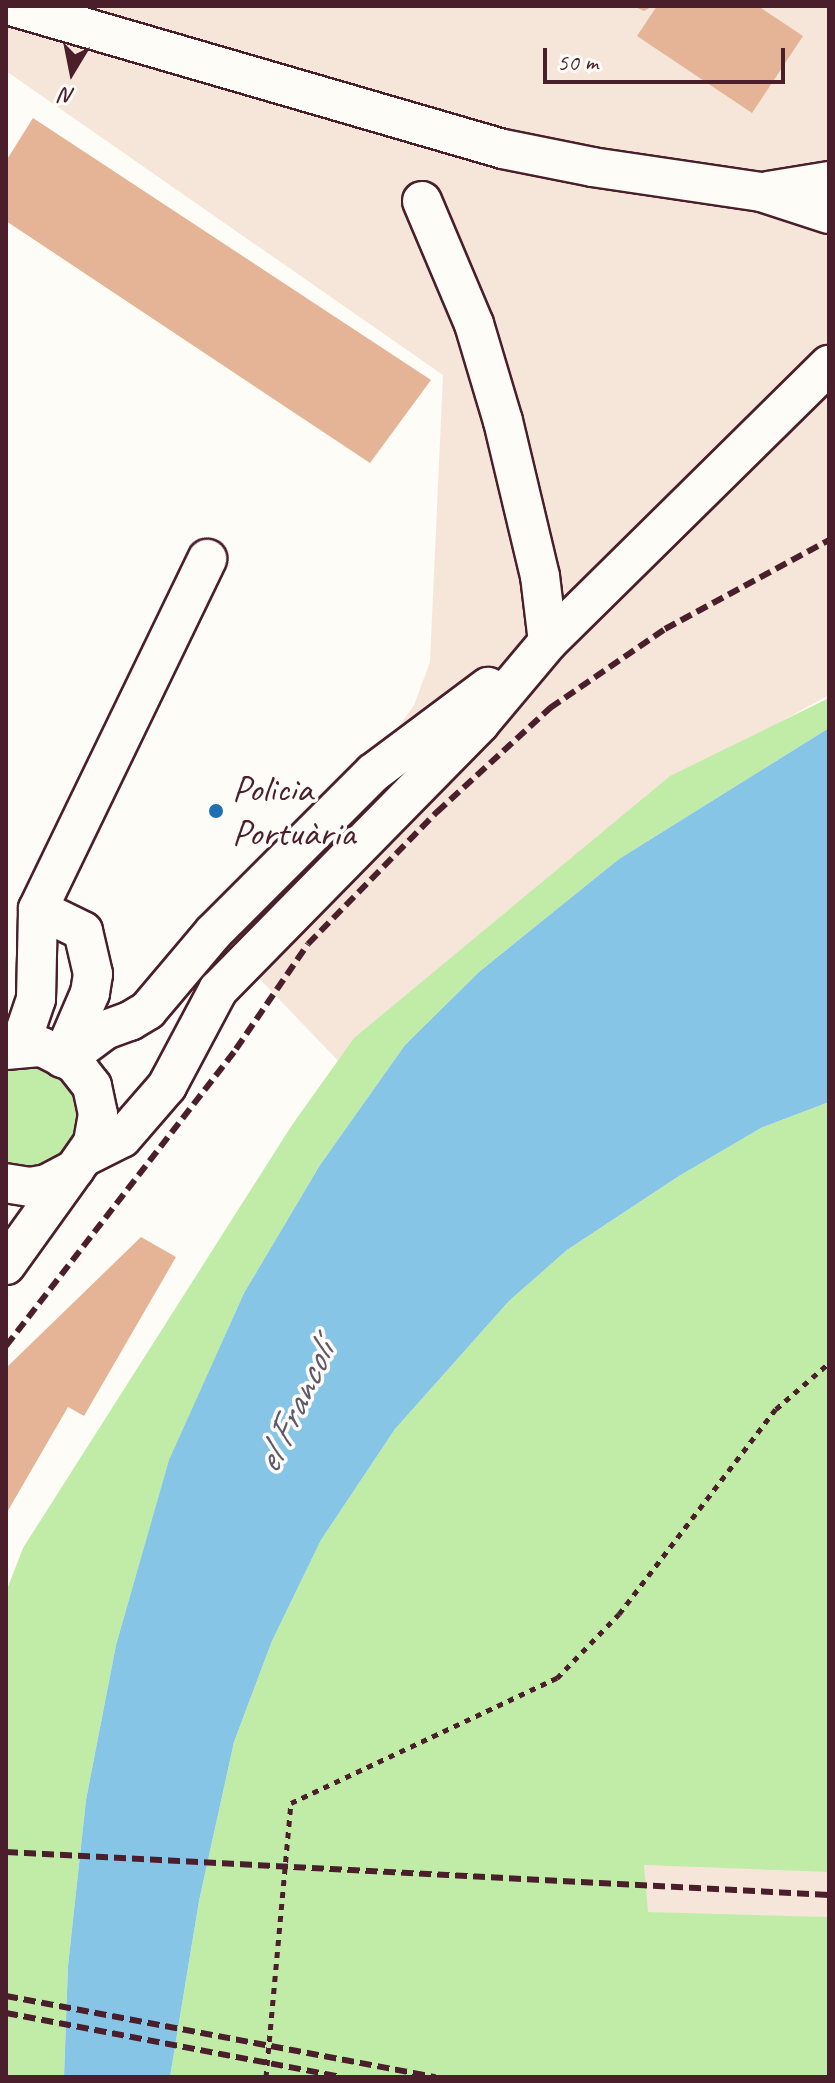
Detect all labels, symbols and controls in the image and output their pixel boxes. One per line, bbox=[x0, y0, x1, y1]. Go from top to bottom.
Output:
north arrow bbox=[32, 32, 112, 112]
scale bar bbox=[547, 32, 789, 82]
text: 50 m bbox=[557, 47, 598, 77]
text: N bbox=[59, 81, 77, 111]
place label: Policia Portuària bbox=[232, 766, 355, 856]
marker: Policia Portuària bbox=[207, 802, 225, 820]
water label: el Francolí bbox=[243, 1334, 345, 1482]

